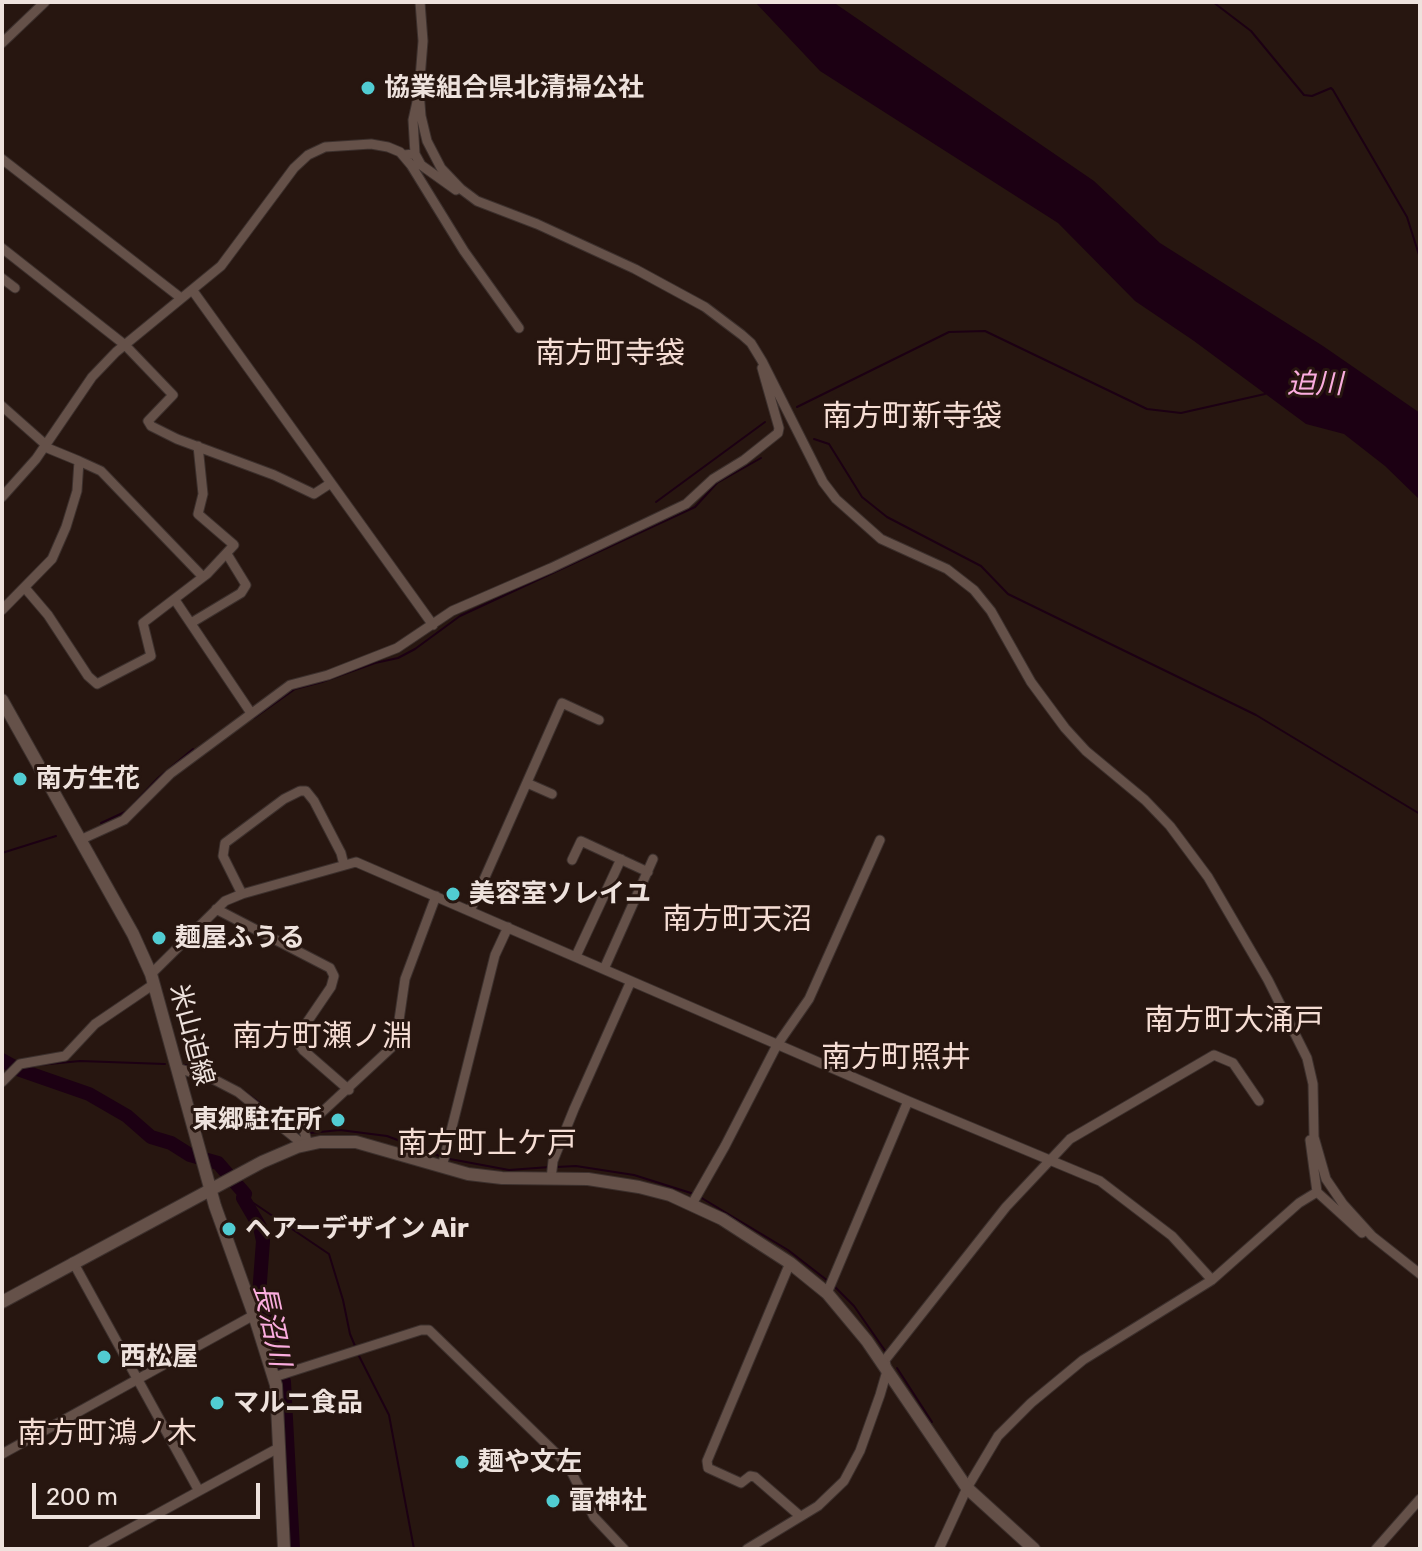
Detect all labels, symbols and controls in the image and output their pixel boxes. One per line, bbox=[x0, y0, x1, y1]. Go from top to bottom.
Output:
place label: 協業組合県北清掃公社 bbox=[384, 72, 644, 104]
marker: 協業組合県北清掃公社 bbox=[359, 79, 377, 97]
district label: 南方町寺袋 bbox=[535, 336, 685, 372]
water label: 迫川 bbox=[1287, 368, 1343, 402]
district label: 南方町新寺袋 bbox=[822, 399, 1002, 435]
place label: 南方生花 bbox=[36, 763, 140, 795]
marker: 南方生花 bbox=[11, 770, 29, 788]
place label: 美容室ソレイユ bbox=[469, 878, 651, 910]
marker: 美容室ソレイユ bbox=[444, 885, 462, 903]
district label: 南方町天沼 bbox=[662, 902, 812, 938]
place label: 麺屋ふうる bbox=[175, 922, 305, 954]
marker: 麺屋ふうる bbox=[150, 929, 168, 947]
street label: 米山迫線 bbox=[162, 981, 220, 1089]
district label: 南方町大涌戸 bbox=[1144, 1003, 1324, 1039]
district label: 南方町瀬ノ淵 bbox=[232, 1019, 412, 1055]
district label: 南方町照井 bbox=[821, 1040, 971, 1076]
place label: 東郷駐在所 bbox=[192, 1104, 322, 1136]
marker: 東郷駐在所 bbox=[329, 1111, 347, 1129]
district label: 南方町上ケ戸 bbox=[397, 1126, 577, 1162]
place label: ヘアーデザイン Air bbox=[245, 1213, 469, 1245]
marker: ヘアーデザイン Air bbox=[220, 1220, 238, 1238]
water label: 長沼川 bbox=[246, 1280, 296, 1370]
place label: 西松屋 bbox=[120, 1341, 198, 1373]
marker: 西松屋 bbox=[95, 1348, 113, 1366]
place label: マルニ食品 bbox=[233, 1387, 363, 1419]
marker: マルニ食品 bbox=[208, 1394, 226, 1412]
district label: 南方町鴻ノ木 bbox=[17, 1416, 197, 1452]
place label: 麺や文左 bbox=[478, 1446, 582, 1478]
marker: 麺や文左 bbox=[453, 1453, 471, 1471]
scale bar bbox=[36, 1467, 264, 1517]
text: 200 m bbox=[46, 1483, 118, 1511]
place label: 雷神社 bbox=[569, 1485, 647, 1517]
marker: 雷神社 bbox=[544, 1492, 562, 1510]

